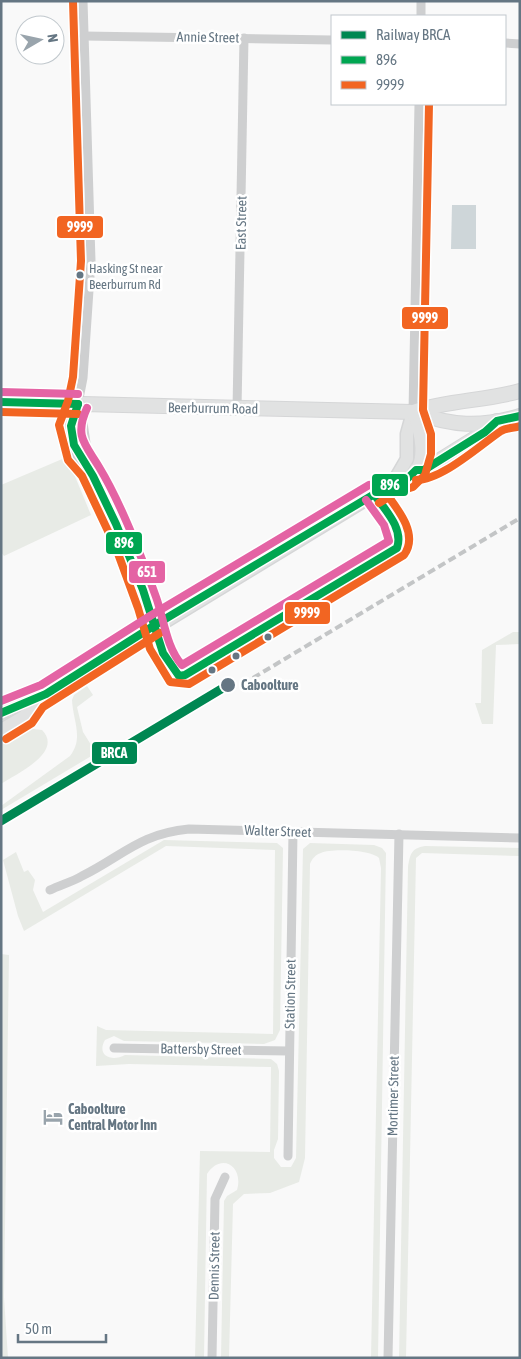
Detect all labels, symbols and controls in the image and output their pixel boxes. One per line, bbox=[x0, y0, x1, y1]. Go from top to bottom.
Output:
north arrow bbox=[15, 15, 65, 65]
legend bbox=[331, 15, 506, 105]
text: Railway BRCA bbox=[376, 26, 451, 43]
street label: Annie Street bbox=[177, 28, 239, 46]
text: N bbox=[44, 33, 61, 43]
text: 896 bbox=[376, 51, 397, 68]
text: 9999 bbox=[376, 76, 404, 93]
street label: East Street bbox=[233, 196, 249, 250]
line badge: 9999 bbox=[56, 215, 104, 239]
text: 9999 bbox=[67, 219, 94, 235]
place label: Hasking St near Beerburrum Rd bbox=[89, 261, 162, 292]
marker: Hasking St near Beerburrum Rd bbox=[75, 270, 85, 280]
line badge: 9999 bbox=[401, 306, 449, 330]
text: 9999 bbox=[412, 310, 439, 326]
street label: Beerburrum Road bbox=[168, 399, 258, 417]
line badge: 896 bbox=[371, 473, 409, 497]
text: 896 bbox=[380, 477, 400, 493]
line badge: 896 bbox=[105, 531, 143, 555]
text: 896 bbox=[114, 535, 134, 551]
line badge: 651 bbox=[128, 560, 166, 584]
text: 651 bbox=[137, 564, 157, 580]
line badge: 9999 bbox=[284, 601, 331, 625]
text: 9999 bbox=[294, 605, 321, 621]
unlabelled marker bbox=[263, 632, 273, 642]
unlabelled marker bbox=[231, 651, 241, 661]
unlabelled marker bbox=[207, 665, 217, 675]
marker: Caboolture bbox=[219, 676, 237, 694]
place label: Caboolture bbox=[241, 677, 299, 693]
line badge: BRCA bbox=[91, 741, 138, 765]
text: BRCA bbox=[101, 745, 127, 761]
street label: Walter Street bbox=[244, 822, 312, 840]
street label: Station Street bbox=[281, 959, 299, 1029]
street label: Battersby Street bbox=[160, 1040, 242, 1058]
street label: Mortimer Street bbox=[384, 1056, 402, 1136]
place label: Caboolture Central Motor Inn bbox=[68, 1101, 157, 1133]
hotel icon: Caboolture Central Motor Inn bbox=[42, 1106, 64, 1128]
street label: Dennis Street bbox=[205, 1232, 223, 1300]
scale bar bbox=[18, 1312, 105, 1344]
text: 50 m bbox=[25, 1320, 52, 1337]

